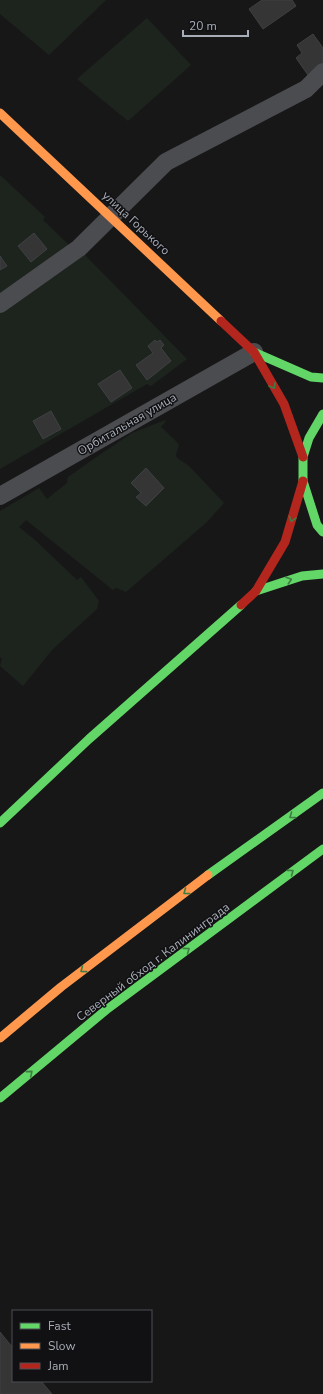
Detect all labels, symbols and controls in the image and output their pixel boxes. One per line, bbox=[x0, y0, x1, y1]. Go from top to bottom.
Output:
scale bar bbox=[183, 12, 248, 38]
text: 20 m bbox=[189, 18, 217, 34]
street label: улица Горького bbox=[99, 187, 173, 259]
one-way arrow bbox=[269, 382, 276, 389]
street label: Орбитальная улица bbox=[75, 389, 179, 459]
one-way arrow bbox=[288, 515, 297, 522]
one-way arrow bbox=[285, 576, 292, 585]
one-way arrow bbox=[289, 811, 296, 818]
one-way arrow bbox=[287, 869, 294, 876]
one-way arrow bbox=[183, 887, 190, 895]
street label: Северный обход г. Калининграда bbox=[73, 899, 233, 1025]
one-way arrow bbox=[183, 947, 190, 954]
one-way arrow bbox=[80, 966, 87, 973]
one-way arrow bbox=[25, 1071, 33, 1078]
legend bbox=[12, 1310, 152, 1382]
text: Fast bbox=[48, 1318, 71, 1334]
text: Slow bbox=[48, 1338, 76, 1354]
text: Jam bbox=[47, 1358, 69, 1374]

